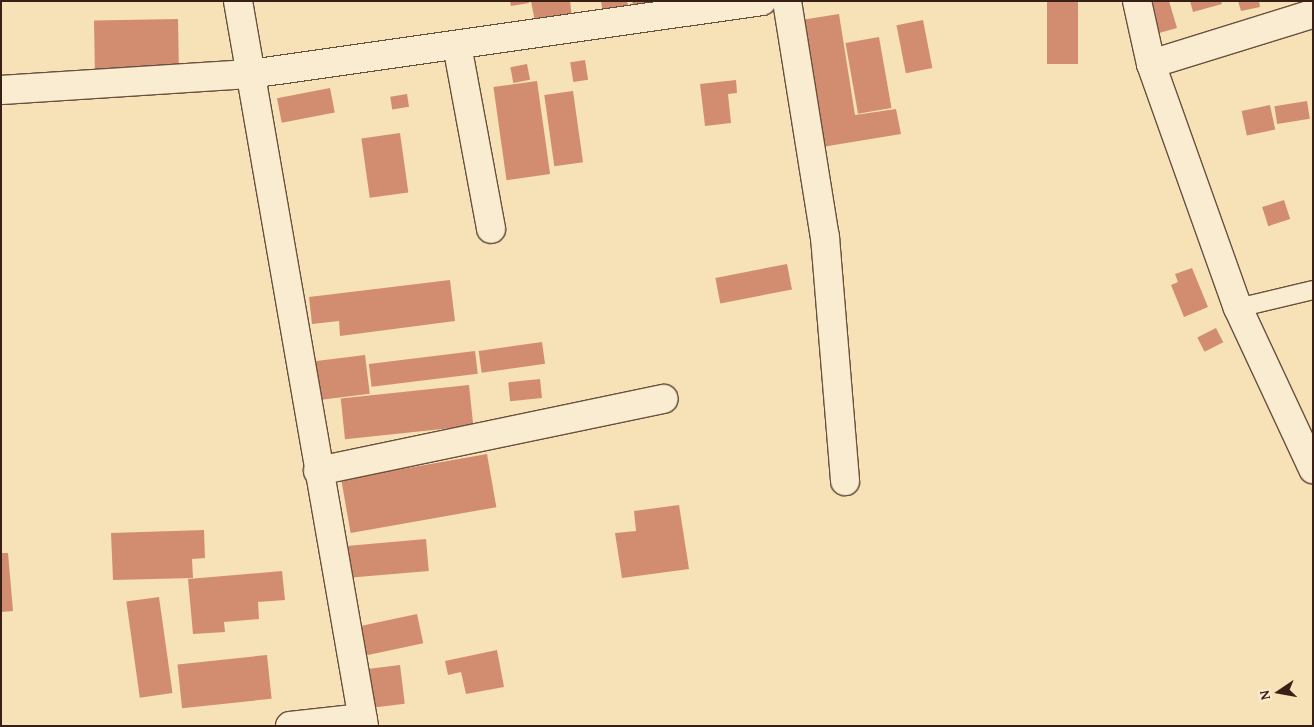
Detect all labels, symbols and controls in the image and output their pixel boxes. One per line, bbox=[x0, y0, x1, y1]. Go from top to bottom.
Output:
north arrow bbox=[1254, 667, 1304, 717]
text: N bbox=[1254, 688, 1275, 702]

